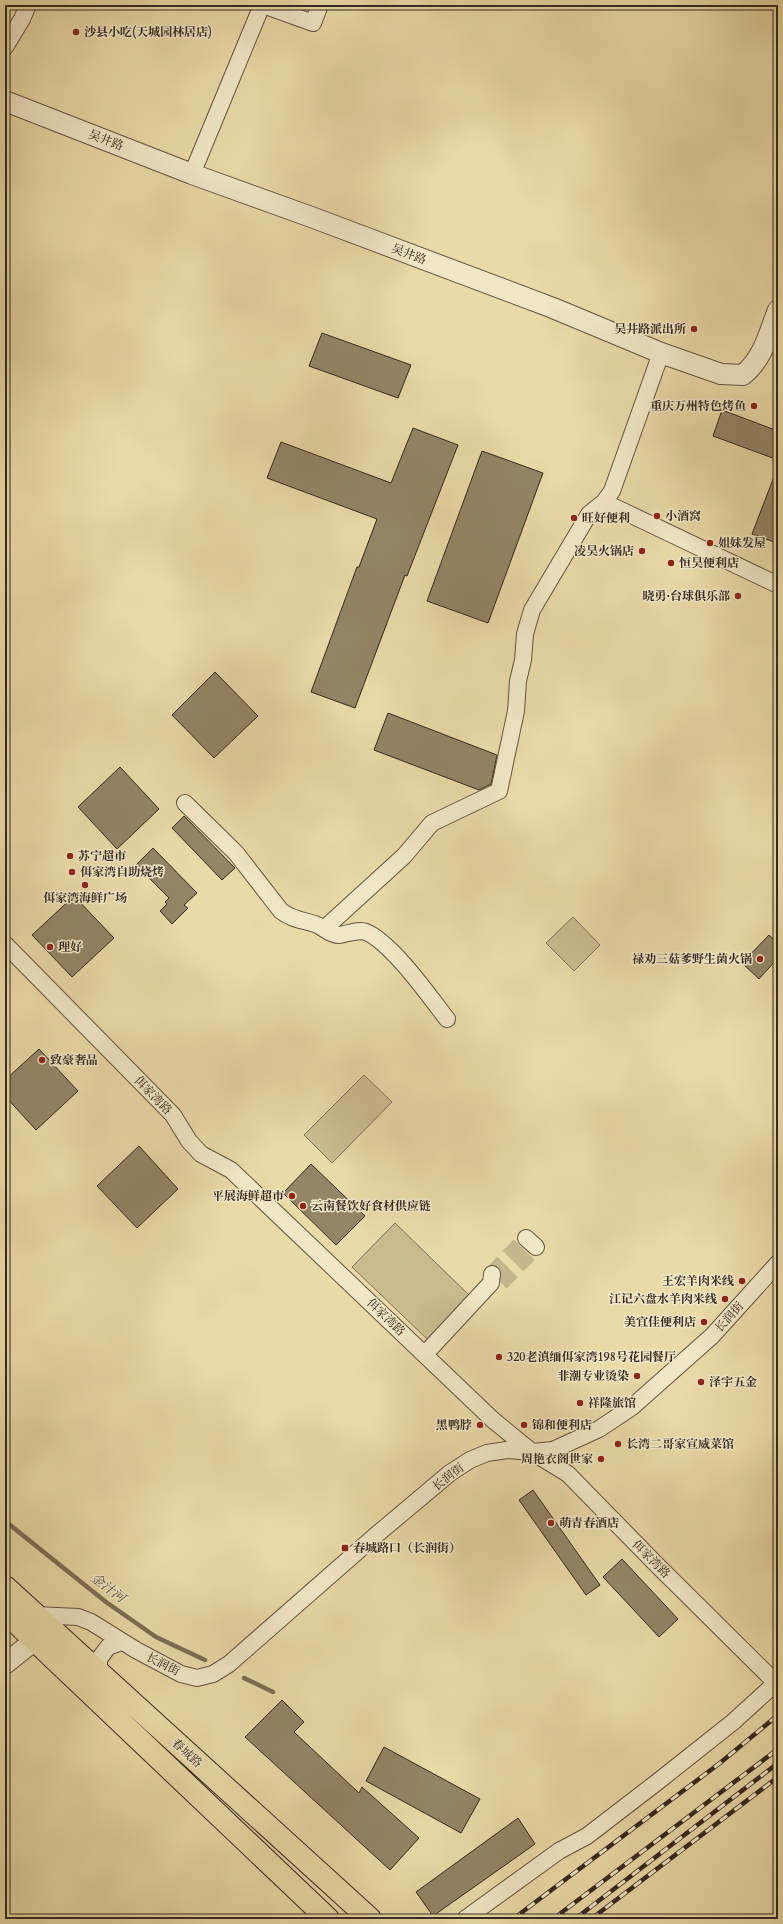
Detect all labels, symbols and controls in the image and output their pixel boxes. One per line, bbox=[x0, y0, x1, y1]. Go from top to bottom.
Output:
place label: 沙县小吃(天城园林居店) bbox=[84, 24, 212, 40]
marker: 沙县小吃(天城园林居店) bbox=[71, 27, 81, 37]
street label: 吴井路 bbox=[86, 126, 126, 154]
street label: 吴井路 bbox=[389, 240, 429, 268]
place label: 吴井路派出所 bbox=[614, 321, 686, 337]
marker: 吴井路派出所 bbox=[689, 324, 699, 334]
place label: 重庆万州特色烤鱼 bbox=[650, 398, 746, 414]
marker: 重庆万州特色烤鱼 bbox=[749, 401, 759, 411]
place label: 小酒窝 bbox=[665, 508, 701, 524]
place label: 旺好便利 bbox=[582, 510, 630, 526]
marker: 小酒窝 bbox=[652, 511, 662, 521]
marker: 旺好便利 bbox=[569, 513, 579, 523]
place label: 姐妹发屋 bbox=[718, 535, 766, 551]
marker: 姐妹发屋 bbox=[705, 538, 715, 548]
place label: 凌昊火锅店 bbox=[574, 543, 634, 559]
marker: 凌昊火锅店 bbox=[637, 546, 647, 556]
place label: 恒昊便利店 bbox=[679, 555, 739, 571]
marker: 恒昊便利店 bbox=[666, 558, 676, 568]
place label: 晓勇·台球俱乐部 bbox=[642, 588, 730, 604]
marker: 晓勇·台球俱乐部 bbox=[733, 591, 743, 601]
place label: 苏宁超市 bbox=[78, 848, 126, 864]
marker: 苏宁超市 bbox=[65, 851, 75, 861]
place label: 佴家湾自助烧烤 bbox=[80, 864, 164, 880]
marker: 佴家湾自助烧烤 bbox=[67, 867, 77, 877]
marker: 佴家湾海鲜广场 bbox=[80, 880, 90, 890]
place label: 佴家湾海鲜广场 bbox=[43, 890, 127, 906]
place label: 理好 bbox=[58, 939, 82, 955]
marker: 理好 bbox=[45, 942, 55, 952]
place label: 禄劝三菇爹野生菌火锅 bbox=[632, 951, 752, 967]
marker: 禄劝三菇爹野生菌火锅 bbox=[755, 954, 765, 964]
place label: 致豪奢品 bbox=[50, 1052, 98, 1068]
marker: 致豪奢品 bbox=[37, 1055, 47, 1065]
street label: 佴家湾路 bbox=[131, 1072, 175, 1118]
place label: 平展海鲜超市 bbox=[212, 1188, 284, 1204]
marker: 平展海鲜超市 bbox=[287, 1191, 297, 1201]
place label: 云南餐饮好食材供应链 bbox=[311, 1198, 431, 1214]
marker: 云南餐饮好食材供应链 bbox=[298, 1201, 308, 1211]
place label: 王宏羊肉米线 bbox=[662, 1273, 734, 1289]
marker: 王宏羊肉米线 bbox=[737, 1276, 747, 1286]
place label: 江记六盘水羊肉米线 bbox=[609, 1291, 717, 1307]
marker: 江记六盘水羊肉米线 bbox=[720, 1294, 730, 1304]
street label: 佴家湾路 bbox=[363, 1295, 409, 1339]
street label: 长润街 bbox=[711, 1298, 748, 1336]
place label: 美宜佳便利店 bbox=[624, 1314, 696, 1330]
marker: 美宜佳便利店 bbox=[699, 1317, 709, 1327]
place label: 320老滇缅佴家湾198号花园餐厅 bbox=[507, 1349, 676, 1365]
marker: 320老滇缅佴家湾198号花园餐厅 bbox=[494, 1352, 504, 1362]
place label: 非潮专业烫染 bbox=[557, 1368, 629, 1384]
marker: 非潮专业烫染 bbox=[632, 1371, 642, 1381]
place label: 泽宇五金 bbox=[709, 1374, 757, 1390]
marker: 泽宇五金 bbox=[696, 1377, 706, 1387]
place label: 祥隆旅馆 bbox=[588, 1395, 636, 1411]
marker: 祥隆旅馆 bbox=[575, 1398, 585, 1408]
place label: 黑鸭脖 bbox=[436, 1417, 472, 1433]
place label: 锦和便利店 bbox=[532, 1417, 592, 1433]
marker: 黑鸭脖 bbox=[475, 1420, 485, 1430]
marker: 锦和便利店 bbox=[519, 1420, 529, 1430]
place label: 长湾二哥家宣威菜馆 bbox=[626, 1436, 734, 1452]
marker: 长湾二哥家宣威菜馆 bbox=[613, 1439, 623, 1449]
place label: 周艳衣阁世家 bbox=[521, 1451, 593, 1467]
marker: 周艳衣阁世家 bbox=[596, 1454, 606, 1464]
street label: 长润街 bbox=[429, 1459, 468, 1494]
place label: 萌青春酒店 bbox=[559, 1515, 619, 1531]
marker: 萌青春酒店 bbox=[546, 1518, 556, 1528]
street label: 佴家湾路 bbox=[628, 1536, 674, 1582]
place label: 春城路口（长润街） bbox=[353, 1540, 461, 1556]
marker: 春城路口（长润街） bbox=[340, 1543, 350, 1553]
water label: 金汁河 bbox=[87, 1569, 131, 1608]
street label: 长润街 bbox=[143, 1649, 184, 1680]
street label: 春城路 bbox=[168, 1735, 206, 1771]

